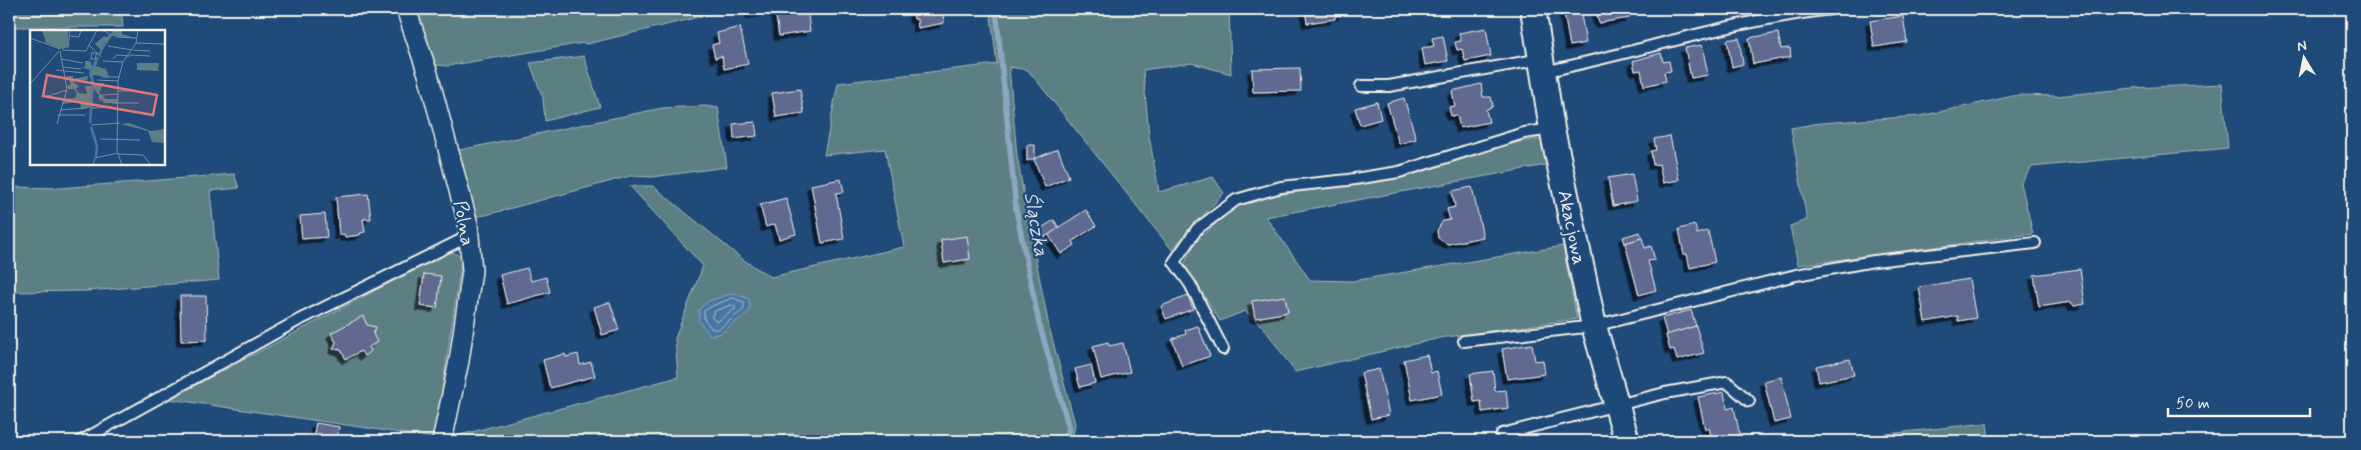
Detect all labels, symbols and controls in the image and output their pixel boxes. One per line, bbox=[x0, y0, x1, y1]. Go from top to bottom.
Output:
inset map bbox=[30, 30, 165, 165]
north arrow bbox=[2278, 32, 2328, 82]
text: N bbox=[2296, 37, 2308, 56]
street label: Akacjowa bbox=[1550, 188, 1592, 267]
water label: Ślączka bbox=[1017, 190, 1054, 259]
street label: Polna bbox=[447, 199, 480, 248]
scale bar bbox=[2168, 385, 2311, 417]
text: 50 m bbox=[2176, 394, 2210, 414]

